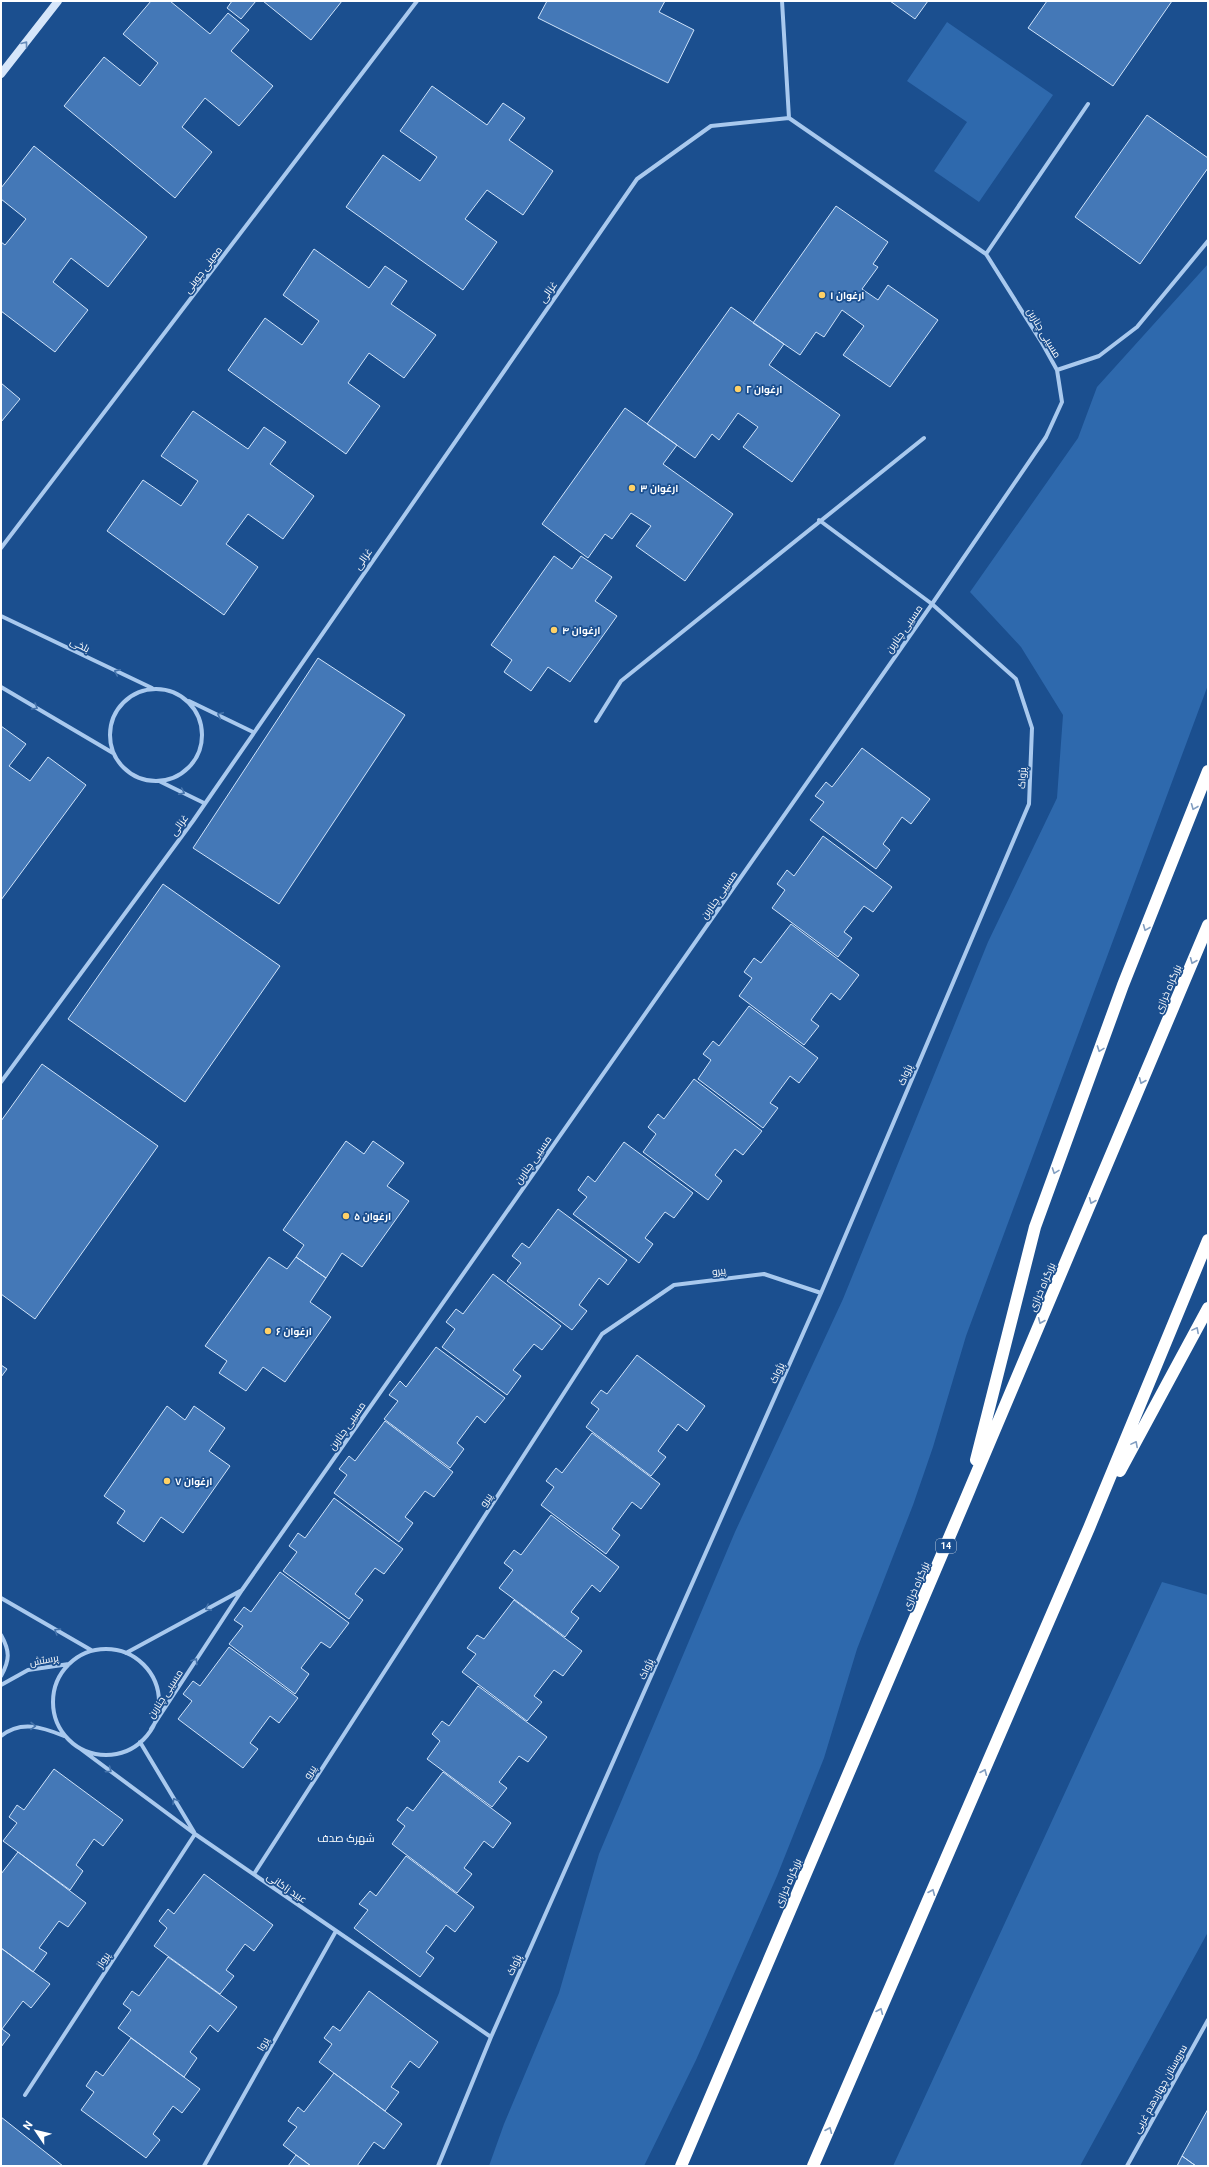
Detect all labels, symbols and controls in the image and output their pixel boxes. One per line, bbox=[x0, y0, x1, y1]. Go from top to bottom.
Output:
one-way arrow bbox=[20, 41, 27, 48]
street label: معینی جوینی bbox=[182, 244, 225, 296]
street label: غزالی bbox=[537, 279, 560, 305]
marker: ارغوان ۱ bbox=[817, 290, 827, 300]
place label: ارغوان ۱ bbox=[830, 290, 864, 302]
street label: مسیبی چناربن bbox=[1024, 306, 1063, 360]
marker: ارغوان ۲ bbox=[733, 384, 743, 394]
place label: ارغوان ۲ bbox=[746, 384, 782, 396]
marker: ارغوان ۳ bbox=[627, 483, 637, 493]
place label: ارغوان ۳ bbox=[640, 483, 678, 495]
street label: غزالی bbox=[352, 546, 375, 572]
street label: مسیبی چناربن bbox=[883, 603, 925, 656]
marker: ارغوان ۴ bbox=[549, 625, 559, 635]
place label: ارغوان ۴ bbox=[562, 625, 600, 637]
street label: بلخی bbox=[68, 636, 92, 655]
one-way arrow bbox=[114, 669, 121, 677]
one-way arrow bbox=[31, 703, 38, 710]
one-way arrow bbox=[216, 713, 224, 720]
street label: پژواک bbox=[1016, 767, 1029, 789]
one-way arrow bbox=[178, 787, 186, 795]
one-way arrow bbox=[1190, 803, 1198, 810]
street label: غزالی bbox=[168, 812, 191, 838]
street label: مسیبی چناربن bbox=[698, 869, 740, 922]
one-way arrow bbox=[1142, 924, 1150, 931]
one-way arrow bbox=[1190, 957, 1198, 965]
street label: بزرگراه خرازی bbox=[1153, 963, 1184, 1015]
one-way arrow bbox=[1096, 1046, 1104, 1053]
street label: پژواک bbox=[896, 1063, 915, 1088]
one-way arrow bbox=[1139, 1077, 1147, 1084]
street label: مسیبی چناربن bbox=[512, 1134, 554, 1187]
one-way arrow bbox=[1051, 1168, 1060, 1175]
one-way arrow bbox=[1088, 1197, 1096, 1204]
marker: ارغوان ۵ bbox=[341, 1211, 351, 1221]
place label: ارغوان ۵ bbox=[354, 1211, 391, 1223]
street label: بزرگراه خرازی bbox=[1027, 1261, 1058, 1313]
street label: پیرو bbox=[711, 1265, 727, 1278]
one-way arrow bbox=[1038, 1316, 1046, 1324]
marker: ارغوان ۶ bbox=[263, 1326, 273, 1336]
place label: ارغوان ۶ bbox=[276, 1326, 312, 1338]
one-way arrow bbox=[1192, 1327, 1199, 1334]
street label: پژواک bbox=[768, 1361, 787, 1386]
street label: مسیبی چناربن bbox=[326, 1400, 368, 1453]
one-way arrow bbox=[1130, 1441, 1137, 1448]
marker: ارغوان ۷ bbox=[162, 1476, 172, 1486]
place label: ارغوان ۷ bbox=[175, 1476, 212, 1488]
street label: پیرو bbox=[478, 1491, 495, 1509]
road number: 14 bbox=[936, 1539, 956, 1553]
street label: بزرگراه خرازی bbox=[901, 1560, 932, 1612]
one-way arrow bbox=[205, 1604, 212, 1611]
one-way arrow bbox=[54, 1629, 61, 1636]
street label: پرستش bbox=[29, 1652, 60, 1669]
street label: پژواک bbox=[637, 1657, 656, 1682]
one-way arrow bbox=[191, 1659, 198, 1666]
street label: مسیبی چناربن bbox=[145, 1668, 186, 1721]
one-way arrow bbox=[30, 1722, 36, 1730]
street label: پیرو bbox=[302, 1763, 319, 1781]
one-way arrow bbox=[105, 1765, 112, 1773]
one-way arrow bbox=[979, 1769, 987, 1776]
one-way arrow bbox=[173, 1798, 180, 1805]
district label: شهرک صدف bbox=[317, 1832, 375, 1845]
street label: بزرگراه خرازی bbox=[773, 1857, 804, 1909]
street label: عبید زاکانی bbox=[264, 1871, 309, 1906]
one-way arrow bbox=[927, 1888, 935, 1896]
street label: پرواز bbox=[93, 1950, 113, 1971]
street label: پژواک bbox=[505, 1953, 524, 1978]
one-way arrow bbox=[876, 2007, 884, 2014]
street label: پروا bbox=[255, 2035, 272, 2053]
street label: سروستان چهاردهم غربی bbox=[1131, 2043, 1191, 2136]
north arrow bbox=[16, 2111, 56, 2151]
text: N bbox=[21, 2118, 36, 2132]
one-way arrow bbox=[824, 2127, 832, 2134]

